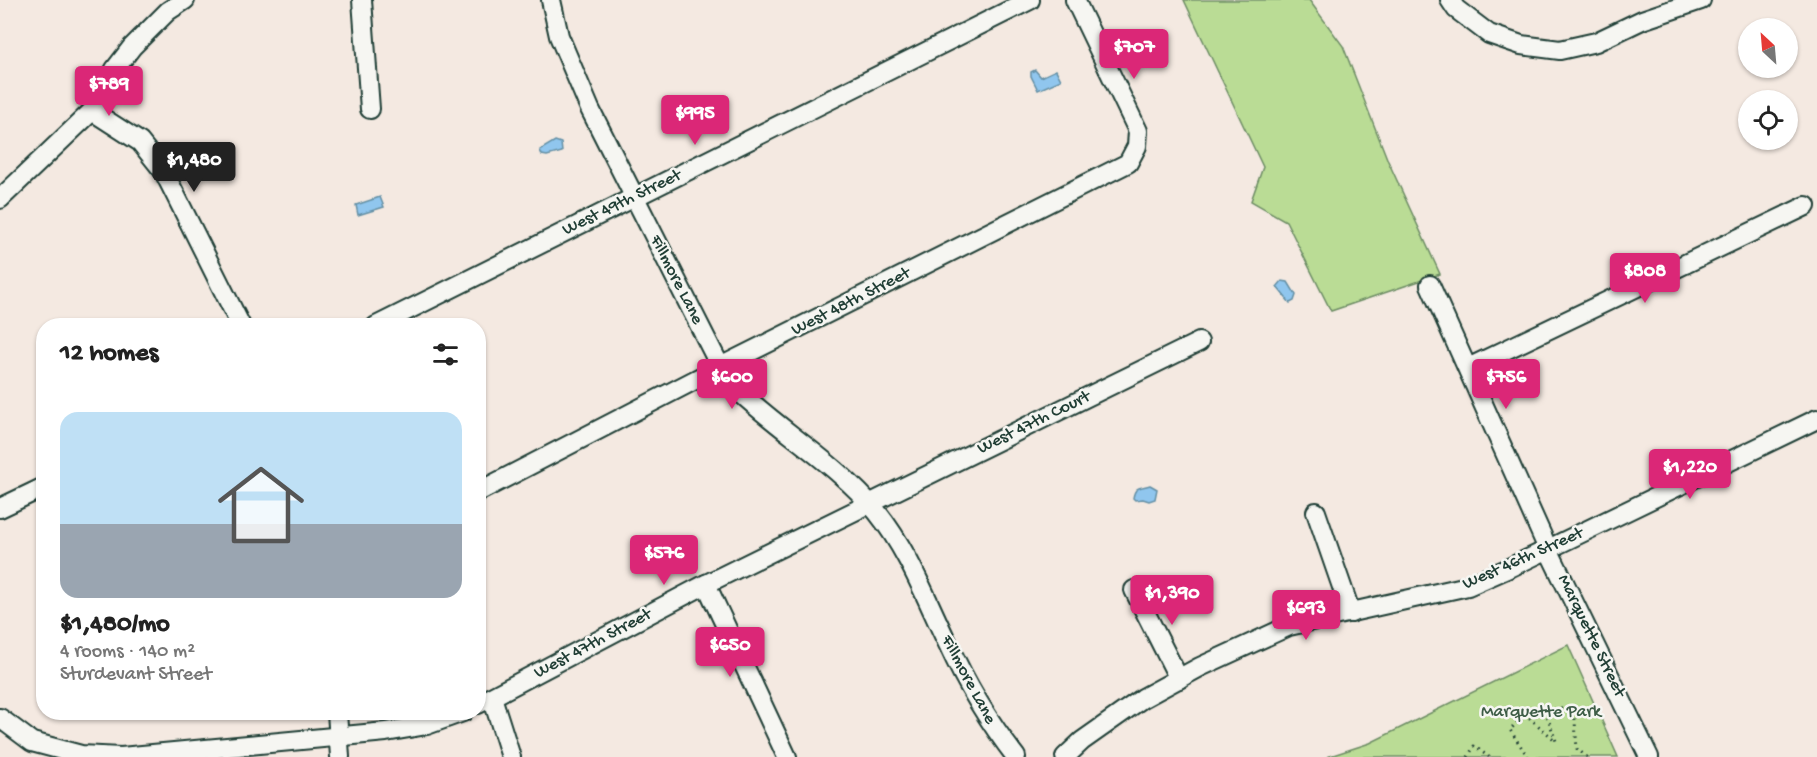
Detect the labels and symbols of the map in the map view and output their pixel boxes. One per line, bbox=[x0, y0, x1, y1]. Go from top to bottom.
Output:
north arrow bbox=[1738, 18, 1798, 78]
pin: $707 bbox=[1098, 29, 1170, 80]
pin: $789 bbox=[73, 66, 145, 117]
pin: $995 bbox=[659, 95, 731, 146]
pin: $1,480 bbox=[145, 142, 243, 193]
street label: West 49th Street bbox=[559, 164, 686, 241]
street label: Fillmore Lane bbox=[644, 231, 708, 329]
pin: $808 bbox=[1609, 253, 1681, 304]
street label: West 48th Street bbox=[788, 262, 915, 341]
pin: $600 bbox=[696, 359, 768, 410]
pin: $756 bbox=[1470, 359, 1542, 410]
street label: West 47th Court bbox=[974, 386, 1095, 459]
pin: $1,220 bbox=[1641, 449, 1739, 500]
street label: West 46th Street bbox=[1459, 522, 1588, 595]
pin: $576 bbox=[628, 535, 700, 586]
street label: Marquette Street bbox=[1552, 571, 1630, 702]
pin: $1,390 bbox=[1123, 575, 1221, 626]
pin: $693 bbox=[1270, 590, 1342, 641]
street label: West 47th Street bbox=[531, 603, 657, 684]
pin: $650 bbox=[694, 627, 766, 678]
street label: Fillmore Lane bbox=[935, 631, 1000, 729]
park label: Marquette Park bbox=[1481, 702, 1603, 723]

